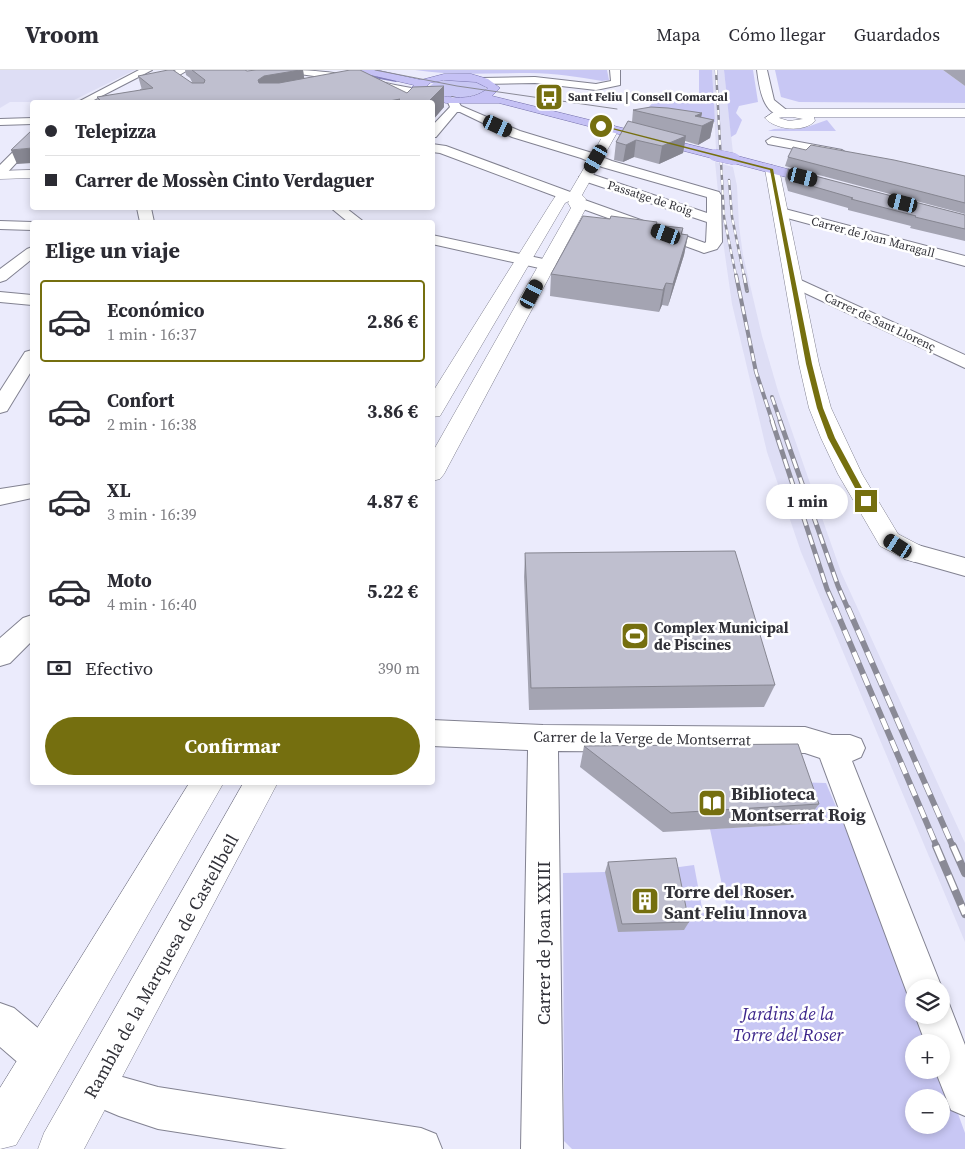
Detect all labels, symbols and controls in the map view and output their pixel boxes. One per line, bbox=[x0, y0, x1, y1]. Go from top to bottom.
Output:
text: Vroom bbox=[25, 18, 99, 51]
text: Mapa bbox=[656, 22, 701, 47]
text: Cómo llegar bbox=[729, 22, 826, 47]
text: Guardados bbox=[854, 22, 940, 47]
bus stop icon: Sant Feliu | Consell Comarcal bbox=[534, 82, 564, 112]
place label: Sant Feliu | Consell Comarcal bbox=[568, 89, 728, 105]
car bbox=[481, 113, 514, 139]
route start bbox=[590, 115, 612, 137]
text: Telepizza bbox=[75, 118, 156, 144]
car bbox=[582, 142, 609, 176]
car bbox=[786, 166, 819, 188]
text: Carrer de Mossèn Cinto Verdaguer bbox=[75, 167, 374, 193]
street label: Passatge de Roig bbox=[605, 177, 695, 219]
car bbox=[886, 192, 919, 214]
street label: Carrer de Joan Maragall bbox=[810, 213, 937, 261]
car bbox=[649, 222, 682, 246]
text: Elige un viaje bbox=[45, 235, 180, 265]
car bbox=[518, 277, 545, 311]
street label: Carrer de Sant Llorenç bbox=[822, 289, 938, 355]
text: Económico bbox=[107, 297, 205, 323]
icon: car bbox=[47, 299, 92, 344]
text: 2.86 € bbox=[367, 308, 418, 334]
text: 1 min · 16:37 bbox=[107, 323, 197, 345]
text: Confort bbox=[107, 387, 174, 413]
icon: car bbox=[47, 389, 92, 434]
text: 3.86 € bbox=[367, 398, 418, 424]
text: 2 min · 16:38 bbox=[107, 413, 197, 435]
text: XL bbox=[107, 477, 130, 503]
icon: car bbox=[47, 479, 92, 524]
callout: 1 min bbox=[766, 484, 848, 518]
text: 4.87 € bbox=[367, 488, 418, 514]
text: 1 min bbox=[786, 490, 828, 512]
route end bbox=[855, 490, 877, 512]
text: 3 min · 16:39 bbox=[107, 503, 197, 525]
car bbox=[881, 532, 914, 560]
text: Moto bbox=[107, 567, 152, 593]
icon: car bbox=[47, 569, 92, 614]
text: 5.22 € bbox=[367, 578, 418, 604]
text: 4 min · 16:40 bbox=[107, 593, 197, 615]
place label: Complex Municipal de Piscines bbox=[654, 617, 789, 655]
sports icon: Complex Municipal de Piscines bbox=[620, 621, 650, 651]
icon: cash bbox=[45, 654, 73, 682]
text: Efectivo bbox=[85, 655, 153, 681]
text: 390 m bbox=[378, 657, 420, 679]
button: Confirmar bbox=[45, 717, 420, 775]
street label: Carrer de la Verge de Montserrat bbox=[533, 726, 751, 750]
place label: Biblioteca Montserrat Roig bbox=[731, 781, 866, 827]
library icon: Biblioteca Montserrat Roig bbox=[697, 788, 727, 818]
street label: Rambla de la Marquesa de Castellbell bbox=[78, 829, 244, 1103]
street label: Carrer de Joan XXIII bbox=[531, 861, 556, 1025]
place label: Torre del Roser. Sant Feliu Innova bbox=[664, 879, 808, 925]
building icon: Torre del Roser. Sant Feliu Innova bbox=[630, 886, 660, 916]
map controls bbox=[905, 979, 950, 1134]
button: layers bbox=[905, 979, 950, 1024]
park label: Jardins de la Torre del Roser bbox=[733, 1001, 844, 1047]
button: + bbox=[905, 1034, 950, 1079]
button: − bbox=[905, 1089, 950, 1134]

